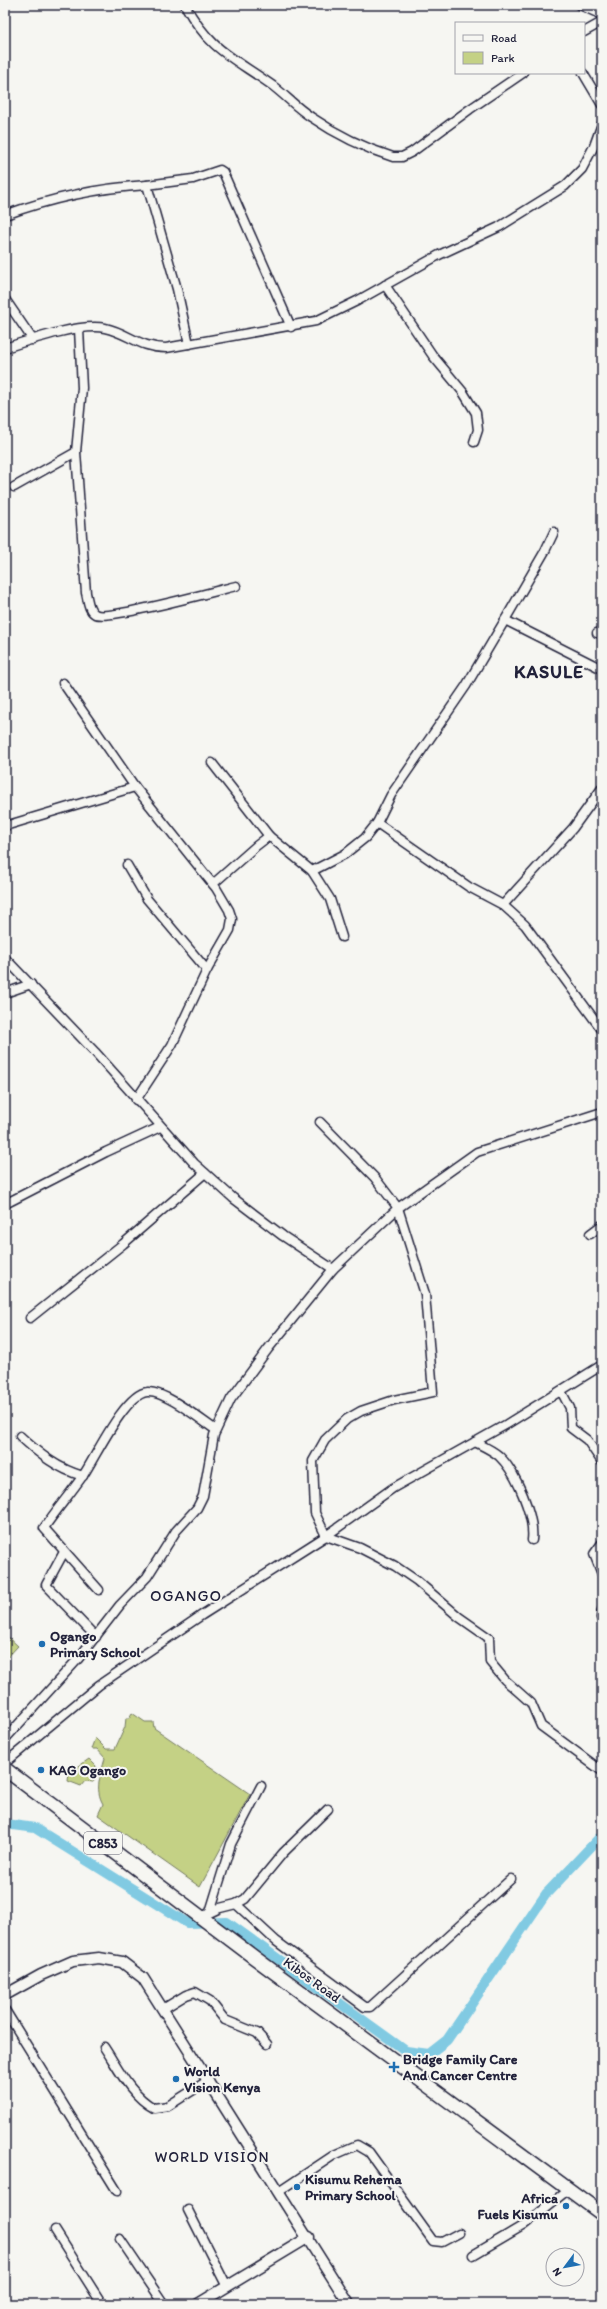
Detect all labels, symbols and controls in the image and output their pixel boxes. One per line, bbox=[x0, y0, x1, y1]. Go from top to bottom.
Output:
legend bbox=[455, 22, 585, 74]
text: Road bbox=[491, 31, 517, 45]
text: Park bbox=[491, 51, 515, 65]
district label: KASULE bbox=[514, 661, 584, 683]
district label: OGANGO bbox=[150, 1586, 222, 1605]
place label: Ogango Primary School bbox=[50, 1628, 142, 1661]
marker: Ogango Primary School bbox=[37, 1639, 47, 1649]
place label: KAG Ogango bbox=[49, 1762, 126, 1779]
marker: KAG Ogango bbox=[36, 1765, 46, 1775]
road number: C853 bbox=[84, 1832, 122, 1854]
street label: Kibos Road bbox=[280, 1953, 344, 2007]
place label: Bridge Family Care And Cancer Centre bbox=[402, 2051, 518, 2084]
marker: Bridge Family Care And Cancer Centre bbox=[388, 2061, 400, 2073]
place label: World Vision Kenya bbox=[184, 2063, 260, 2096]
marker: World Vision Kenya bbox=[171, 2074, 181, 2084]
district label: WORLD VISION bbox=[154, 2148, 270, 2166]
place label: Kisumu Rehema Primary School bbox=[305, 2171, 403, 2204]
marker: Kisumu Rehema Primary School bbox=[292, 2182, 302, 2192]
place label: Africa Fuels Kisumu bbox=[477, 2190, 558, 2223]
marker: Africa Fuels Kisumu bbox=[561, 2201, 571, 2211]
north arrow bbox=[545, 2247, 585, 2287]
text: N bbox=[549, 2265, 564, 2279]

